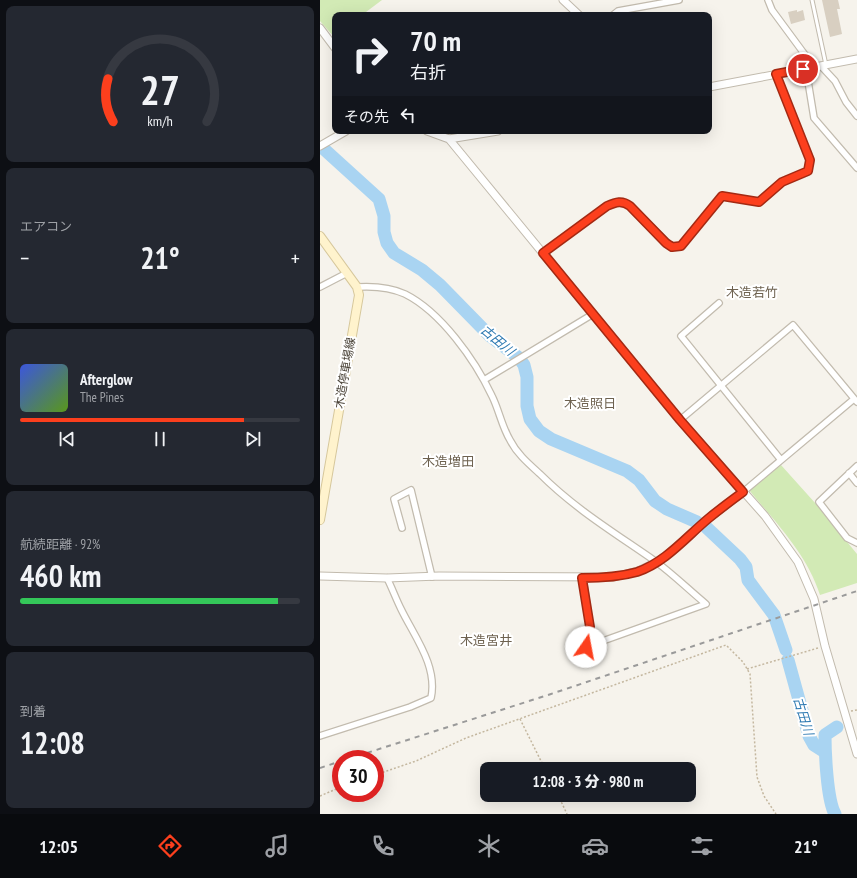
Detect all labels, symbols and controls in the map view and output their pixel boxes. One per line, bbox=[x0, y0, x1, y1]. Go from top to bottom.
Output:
text: 70 m bbox=[410, 22, 461, 59]
icon: right bbox=[344, 28, 396, 80]
pin bbox=[786, 52, 820, 86]
icon: arrive bbox=[792, 58, 814, 80]
text: 右折 bbox=[410, 61, 446, 84]
text: 27 bbox=[140, 63, 180, 116]
icon: left bbox=[397, 104, 419, 126]
text: その先 bbox=[344, 107, 389, 126]
text: km/h bbox=[147, 110, 173, 129]
text: エアコン bbox=[20, 218, 72, 235]
text: 21° bbox=[140, 238, 180, 277]
text: − bbox=[20, 244, 29, 272]
text: + bbox=[291, 244, 300, 272]
district label: 木造若竹 bbox=[726, 284, 778, 301]
water label: 古田川 bbox=[477, 321, 520, 361]
street label: 木造停車場線 bbox=[331, 336, 358, 410]
text: Afterglow bbox=[80, 370, 132, 389]
text: The Pines bbox=[80, 389, 124, 406]
district label: 木造照日 bbox=[564, 395, 616, 412]
icon: previous bbox=[56, 428, 78, 450]
icon: pause bbox=[149, 428, 171, 450]
icon: next bbox=[242, 428, 264, 450]
district label: 木造増田 bbox=[422, 453, 474, 470]
text: 航続距離 · 92% bbox=[20, 536, 100, 553]
text: 460 km bbox=[20, 556, 101, 595]
position arrow bbox=[565, 626, 607, 668]
district label: 木造宮井 bbox=[460, 632, 512, 649]
water label: 古田川 bbox=[790, 695, 818, 739]
text: 到着 bbox=[20, 703, 46, 720]
text: 12:08 bbox=[20, 723, 85, 762]
speed limit sign: 30 bbox=[332, 750, 384, 802]
text: 12:08 · 3 分 · 980 m bbox=[533, 772, 643, 791]
icon: directions bbox=[156, 832, 184, 860]
icon: music bbox=[263, 832, 291, 860]
icon: phone bbox=[369, 832, 397, 860]
icon: climate bbox=[475, 832, 503, 860]
icon: car bbox=[581, 832, 609, 860]
icon: filters bbox=[688, 832, 716, 860]
text: 12:05 bbox=[39, 835, 78, 858]
text: 21° bbox=[794, 835, 818, 858]

